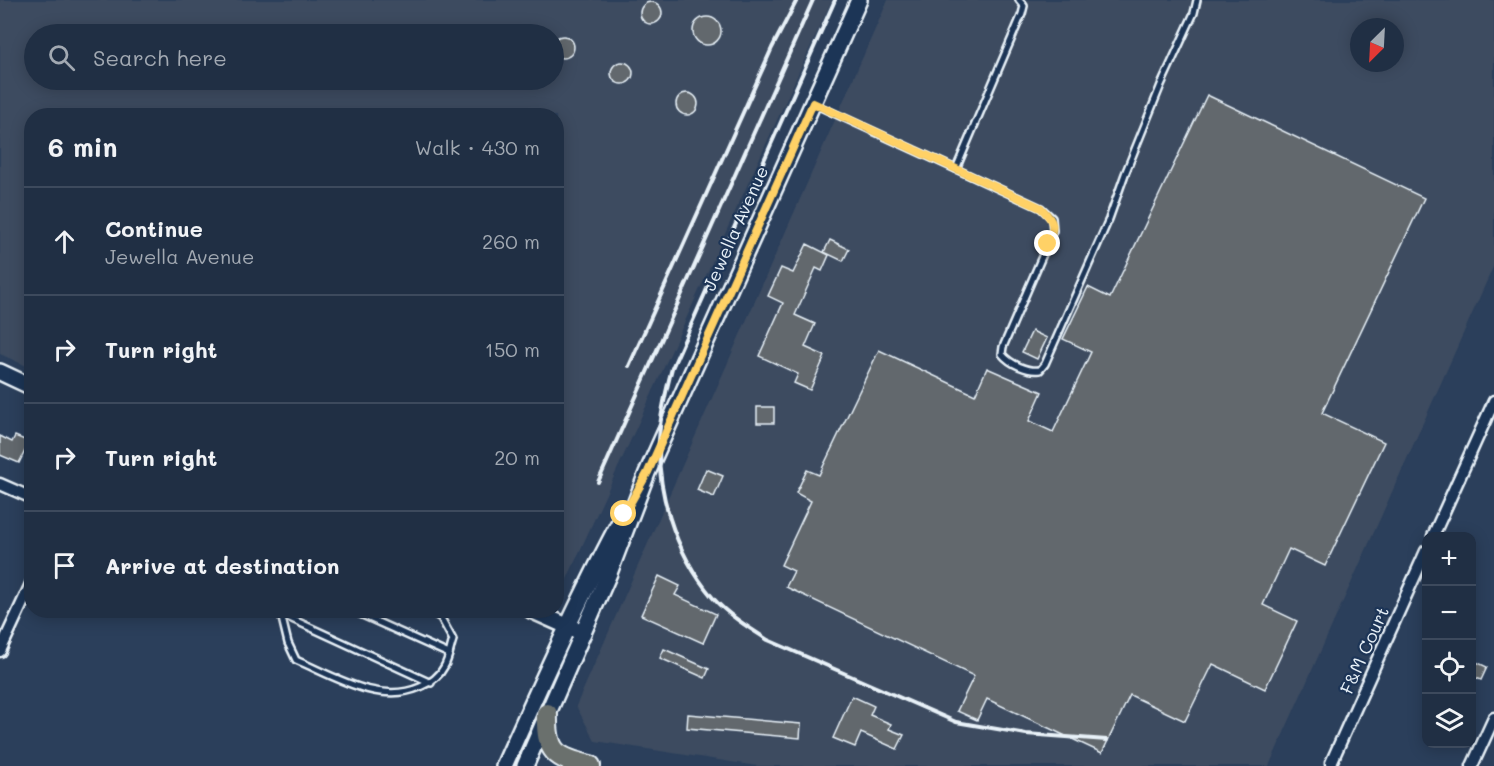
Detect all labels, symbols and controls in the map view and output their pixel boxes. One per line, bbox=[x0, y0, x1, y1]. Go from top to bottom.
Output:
north arrow bbox=[1350, 18, 1404, 72]
search box bbox=[24, 24, 564, 90]
icon: search bbox=[45, 41, 78, 74]
text: Search here bbox=[93, 43, 227, 72]
text: 6 min bbox=[48, 130, 117, 164]
text: Walk · 430 m bbox=[415, 134, 540, 160]
street label: Jewella Avenue bbox=[697, 162, 773, 294]
text: Continue bbox=[105, 214, 203, 243]
icon: ahead bbox=[48, 225, 81, 258]
text: 260 m bbox=[482, 228, 540, 254]
route end bbox=[1034, 230, 1060, 256]
text: Jewella Avenue bbox=[105, 243, 254, 269]
icon: right bbox=[48, 333, 81, 366]
text: Turn right bbox=[105, 335, 217, 364]
text: 150 m bbox=[485, 336, 540, 362]
icon: right bbox=[48, 441, 81, 474]
text: Turn right bbox=[105, 443, 217, 472]
text: 20 m bbox=[494, 444, 540, 470]
route start bbox=[610, 500, 636, 526]
map controls bbox=[1422, 532, 1476, 748]
button: + bbox=[1422, 532, 1476, 586]
icon: arrive bbox=[48, 549, 81, 582]
text: Arrive at destination bbox=[105, 551, 340, 580]
button: − bbox=[1422, 586, 1476, 640]
street label: F&M Court bbox=[1334, 602, 1394, 698]
button: locate bbox=[1422, 640, 1476, 694]
button: layers bbox=[1422, 694, 1476, 748]

